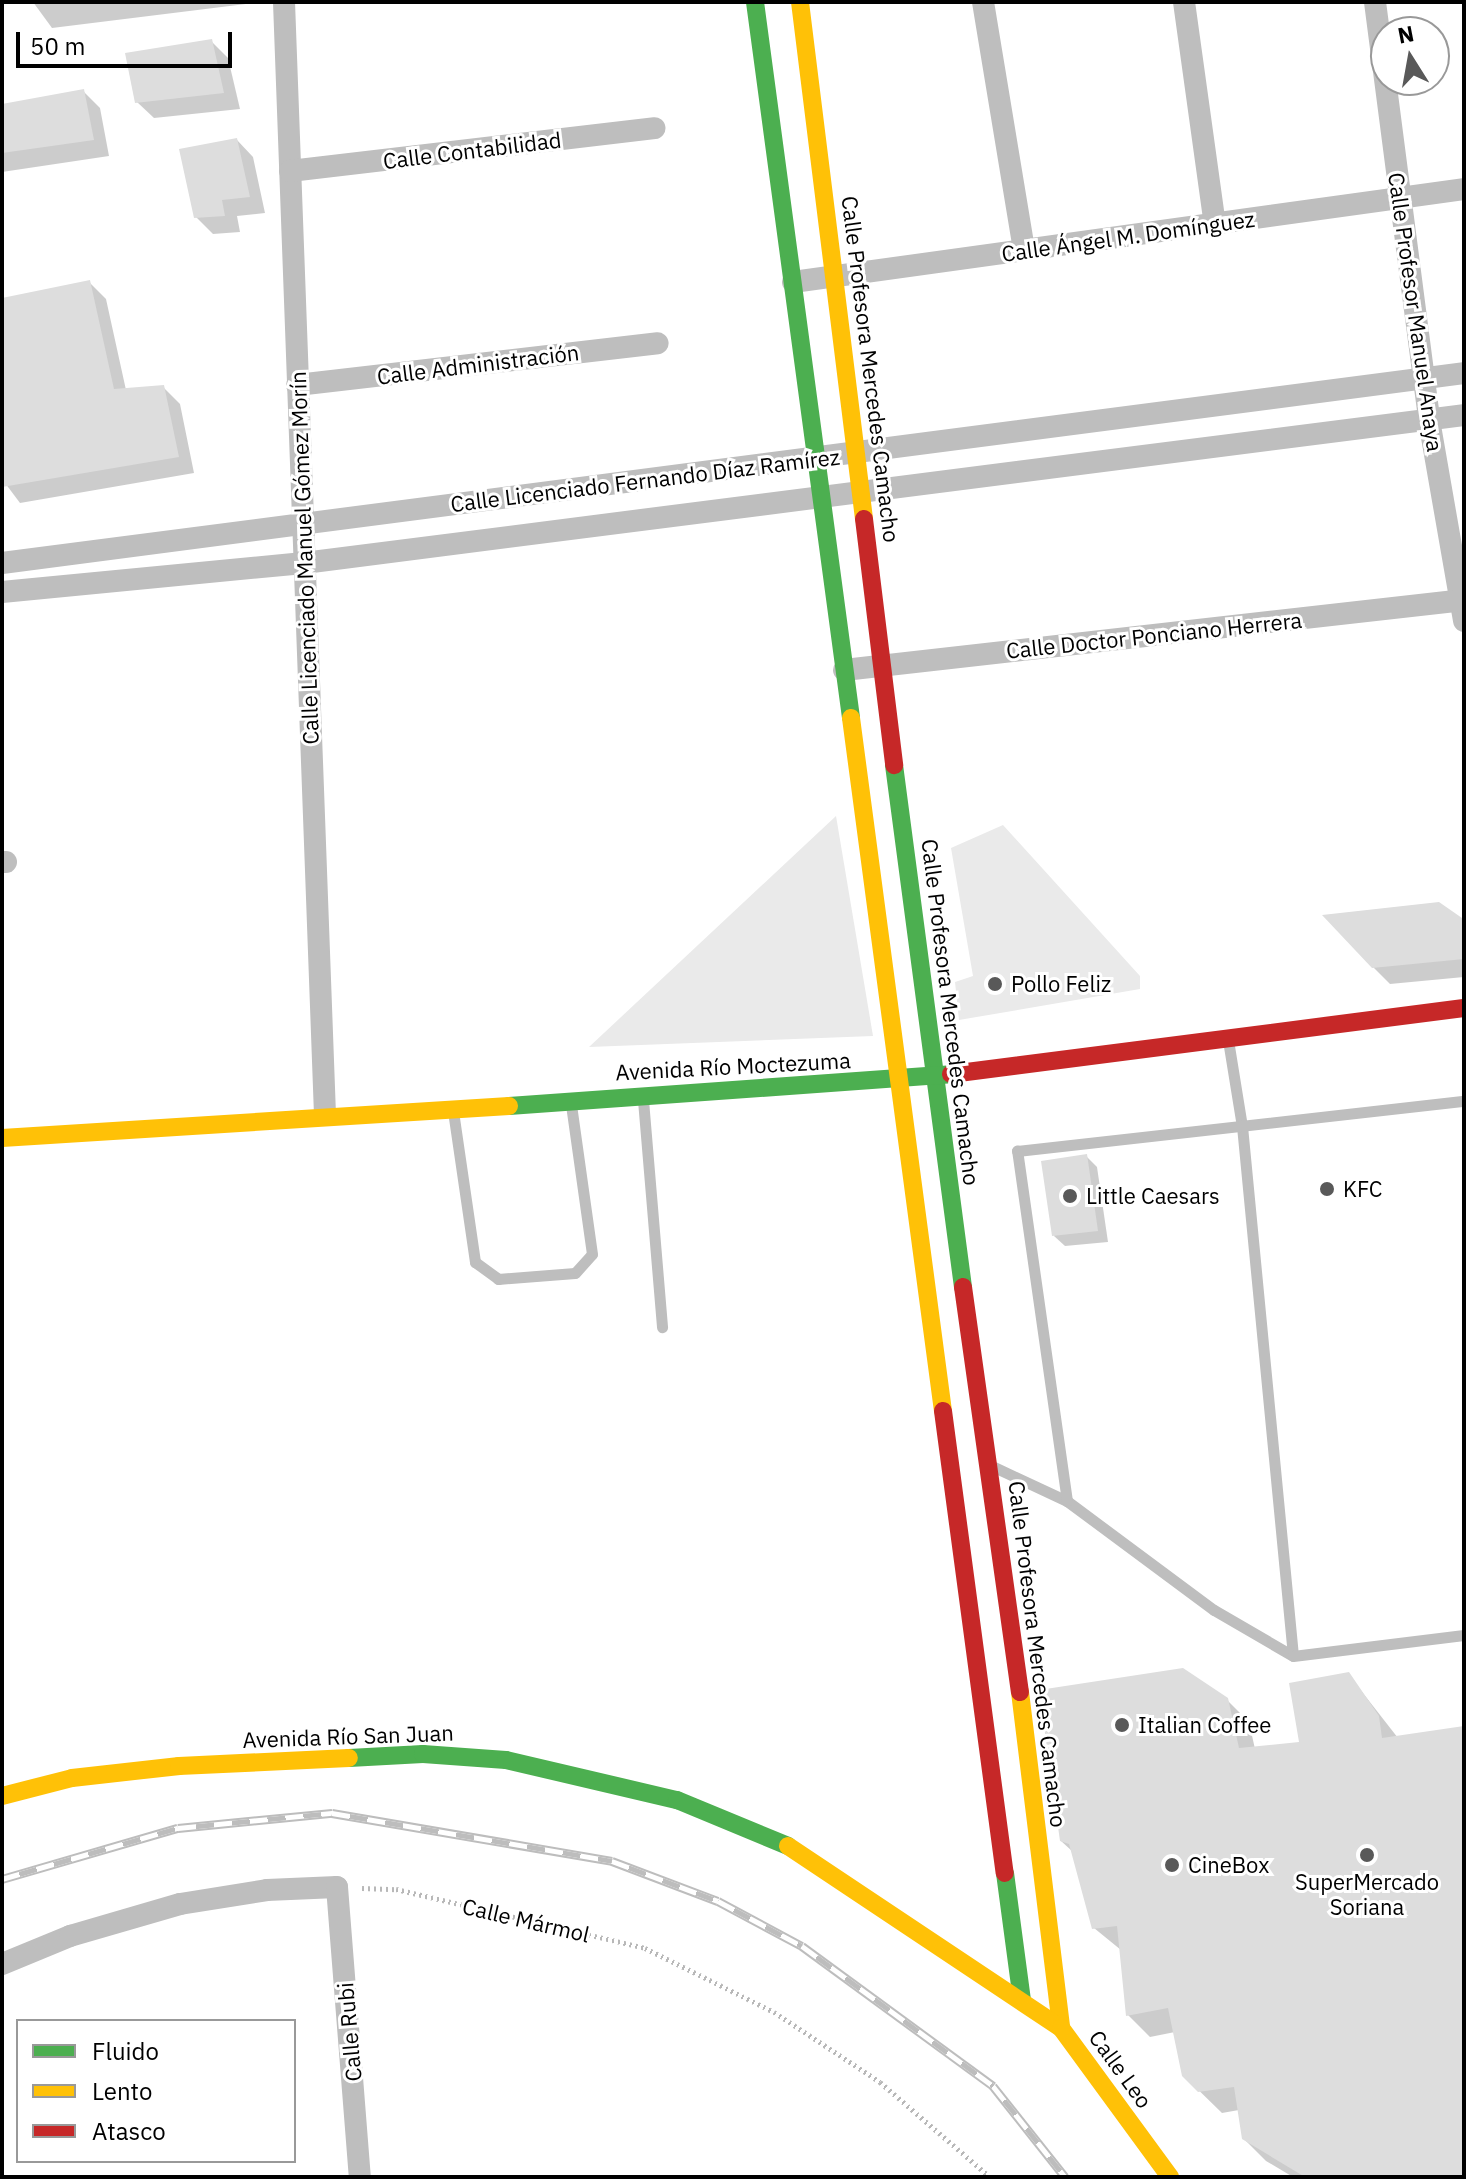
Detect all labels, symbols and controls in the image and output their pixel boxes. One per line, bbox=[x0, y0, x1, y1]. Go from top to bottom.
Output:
scale bar bbox=[20, 16, 236, 66]
north arrow bbox=[1370, 16, 1450, 96]
text: N bbox=[1395, 18, 1416, 50]
text: 50 m bbox=[30, 30, 85, 62]
street label: Calle Contabilidad bbox=[381, 126, 563, 174]
street label: Calle Profesor Manuel Anaya bbox=[1383, 171, 1449, 453]
street label: Calle Profesora Mercedes Camacho bbox=[837, 194, 905, 544]
street label: Calle Ángel M. Domínguez bbox=[1000, 205, 1256, 267]
street label: Calle Administración bbox=[375, 338, 581, 390]
street label: Calle Licenciado Manuel Gómez Morín bbox=[284, 371, 324, 745]
street label: Calle Licenciado Fernando Díaz Ramírez bbox=[449, 443, 841, 517]
street label: Calle Doctor Ponciano Herrera bbox=[1005, 606, 1303, 664]
street label: Calle Profesora Mercedes Camacho bbox=[917, 837, 985, 1187]
place label: Pollo Feliz bbox=[1011, 971, 1111, 997]
marker: Pollo Feliz bbox=[986, 975, 1004, 993]
street label: Avenida Río Moctezuma bbox=[615, 1047, 851, 1085]
place label: KFC bbox=[1343, 1176, 1383, 1202]
marker: KFC bbox=[1318, 1180, 1336, 1198]
place label: Little Caesars bbox=[1086, 1183, 1220, 1209]
marker: Little Caesars bbox=[1061, 1187, 1079, 1205]
street label: Calle Profesora Mercedes Camacho bbox=[1004, 1479, 1072, 1829]
place label: Italian Coffee bbox=[1138, 1712, 1271, 1738]
marker: Italian Coffee bbox=[1113, 1716, 1131, 1734]
street label: Avenida Río San Juan bbox=[242, 1719, 454, 1753]
marker: SuperMercado Soriana bbox=[1358, 1846, 1376, 1864]
place label: CineBox bbox=[1188, 1852, 1269, 1878]
marker: CineBox bbox=[1163, 1856, 1181, 1874]
place label: SuperMercado Soriana bbox=[1295, 1868, 1439, 1920]
street label: Calle Mármol bbox=[460, 1893, 592, 1947]
street label: Calle Rubi bbox=[332, 1981, 366, 2083]
legend bbox=[16, 2019, 296, 2163]
street label: Calle Leo bbox=[1084, 2025, 1158, 2113]
text: Fluido bbox=[92, 2035, 159, 2067]
text: Lento bbox=[92, 2075, 152, 2107]
text: Atasco bbox=[92, 2115, 166, 2147]

